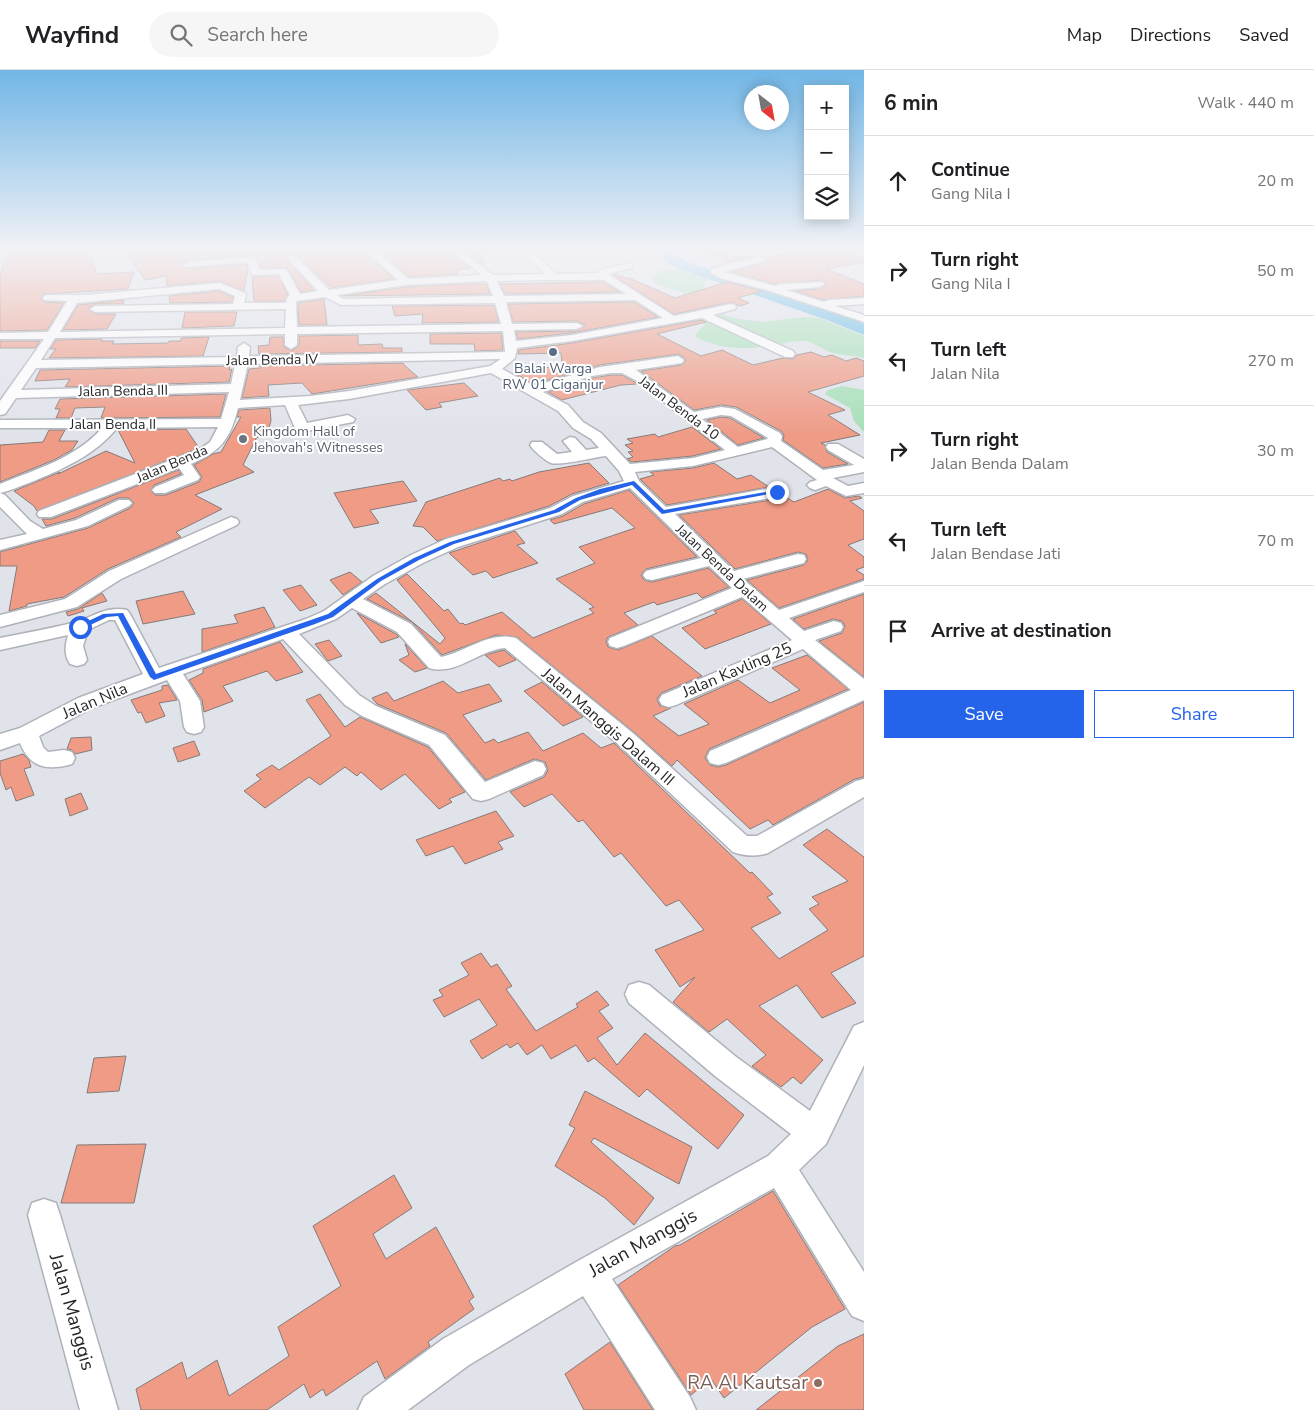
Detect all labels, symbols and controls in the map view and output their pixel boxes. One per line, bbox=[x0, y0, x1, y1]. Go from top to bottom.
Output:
search box bbox=[149, 12, 499, 57]
text: Wayfind bbox=[25, 19, 119, 51]
icon: search bbox=[167, 21, 195, 49]
text: Search here bbox=[207, 22, 308, 48]
text: Map bbox=[1067, 23, 1102, 47]
text: Directions bbox=[1130, 23, 1211, 47]
text: Saved bbox=[1239, 23, 1289, 47]
north arrow bbox=[744, 85, 789, 130]
map controls bbox=[804, 85, 849, 220]
button: + bbox=[804, 85, 849, 130]
text: 6 min bbox=[884, 89, 938, 117]
text: Walk · 440 m bbox=[1198, 92, 1294, 114]
button: − bbox=[804, 130, 849, 175]
text: Continue bbox=[931, 157, 1010, 183]
icon: ahead bbox=[884, 167, 912, 195]
text: 20 m bbox=[1257, 170, 1294, 192]
button: layers bbox=[804, 175, 849, 220]
text: Gang Nila I bbox=[931, 183, 1011, 205]
text: Turn right bbox=[931, 247, 1018, 273]
icon: right bbox=[884, 257, 912, 285]
text: 50 m bbox=[1257, 260, 1294, 282]
text: Gang Nila I bbox=[931, 273, 1011, 295]
text: Turn left bbox=[931, 337, 1006, 363]
marker: Balai Warga RW 01 Ciganjur bbox=[547, 346, 559, 358]
icon: left bbox=[884, 347, 912, 375]
street label: Jalan Benda IV bbox=[225, 350, 319, 370]
text: 270 m bbox=[1247, 350, 1294, 372]
place label: Balai Warga RW 01 Ciganjur bbox=[502, 359, 604, 394]
text: Jalan Nila bbox=[931, 363, 1000, 385]
street label: Jalan Benda 10 bbox=[634, 371, 723, 444]
street label: Jalan Benda III bbox=[77, 381, 168, 401]
street label: Jalan Benda II bbox=[69, 415, 156, 434]
place label: Kingdom Hall of Jehovah's Witnesses bbox=[252, 422, 383, 457]
text: Turn right bbox=[931, 427, 1018, 453]
marker: Kingdom Hall of Jehovah's Witnesses bbox=[237, 433, 249, 445]
icon: right bbox=[884, 437, 912, 465]
street label: Jalan Benda bbox=[133, 440, 210, 488]
text: 30 m bbox=[1257, 440, 1294, 462]
text: Jalan Benda Dalam bbox=[931, 453, 1069, 475]
route end bbox=[766, 481, 789, 504]
text: Turn left bbox=[931, 517, 1006, 543]
street label: Jalan Benda Dalam bbox=[671, 519, 773, 616]
icon: left bbox=[884, 527, 912, 555]
text: 70 m bbox=[1257, 530, 1294, 552]
text: Jalan Bendase Jati bbox=[931, 543, 1061, 565]
route start bbox=[69, 616, 92, 639]
icon: arrive bbox=[884, 617, 912, 645]
text: Arrive at destination bbox=[931, 618, 1112, 644]
street label: Jalan Kavling 25 bbox=[678, 637, 795, 703]
street label: Jalan Manggis Dalam III bbox=[536, 663, 679, 791]
street label: Jalan Nila bbox=[58, 677, 131, 725]
button: Save bbox=[884, 690, 1084, 738]
button: Share bbox=[1094, 690, 1294, 738]
street label: Jalan Manggis bbox=[583, 1202, 702, 1284]
street label: Jalan Manggis bbox=[43, 1250, 101, 1374]
place label: RA Al Kautsar bbox=[687, 1370, 808, 1396]
marker: RA Al Kautsar bbox=[812, 1377, 824, 1389]

